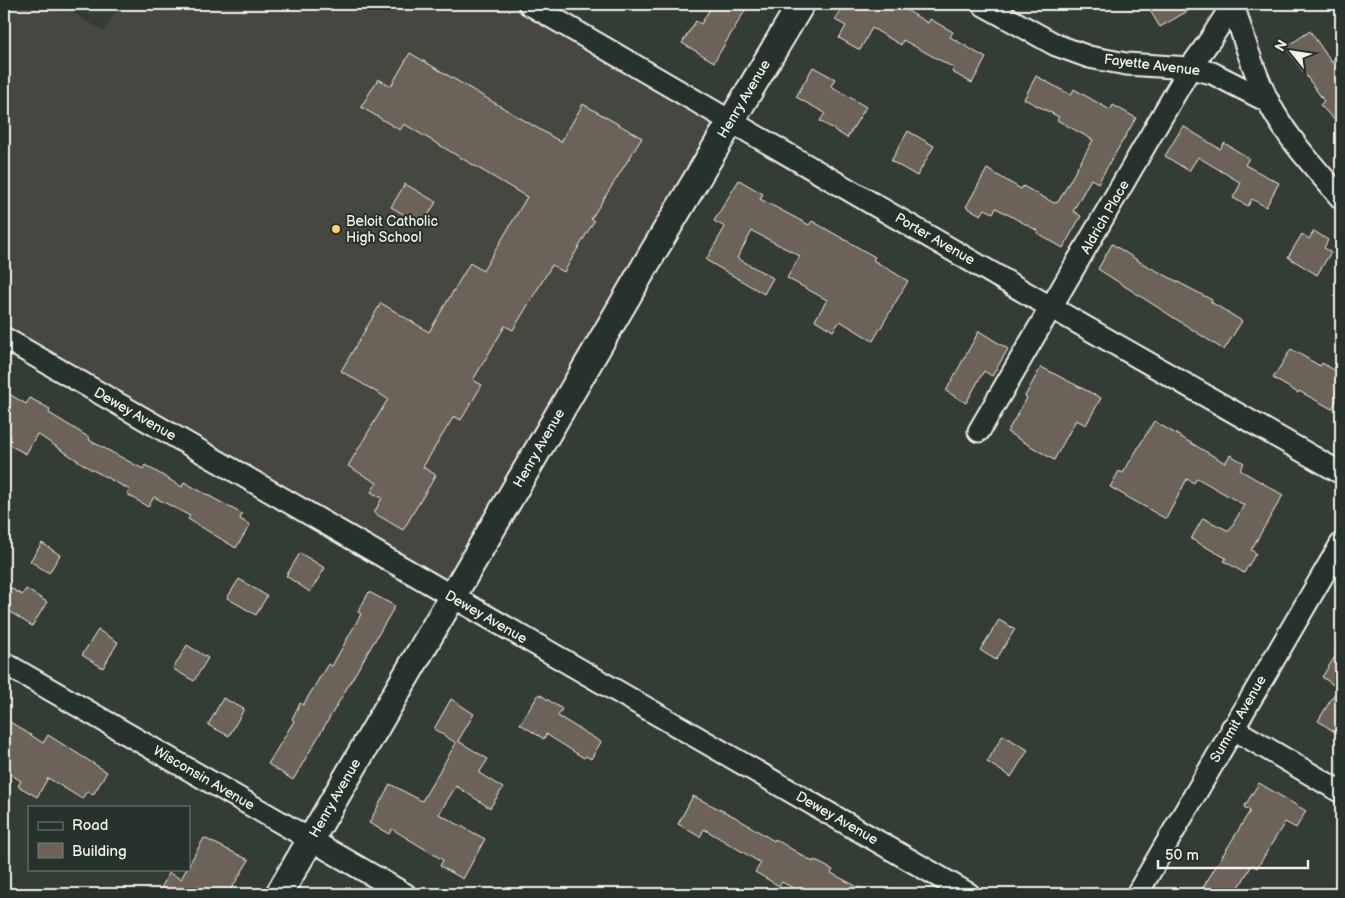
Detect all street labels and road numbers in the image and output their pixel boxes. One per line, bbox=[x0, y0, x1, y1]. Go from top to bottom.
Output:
street label: Fayette Avenue bbox=[1103, 51, 1201, 79]
street label: Henry Avenue bbox=[714, 57, 774, 141]
street label: Aldrich Place bbox=[1077, 177, 1133, 257]
street label: Porter Avenue bbox=[892, 209, 978, 269]
street label: Dewey Avenue bbox=[91, 384, 179, 444]
street label: Henry Avenue bbox=[510, 405, 568, 491]
street label: Dewey Avenue bbox=[442, 587, 530, 647]
street label: Summit Avenue bbox=[1206, 672, 1270, 766]
street label: Wisconsin Avenue bbox=[150, 742, 258, 814]
street label: Henry Avenue bbox=[306, 755, 364, 841]
street label: Dewey Avenue bbox=[793, 788, 881, 848]

